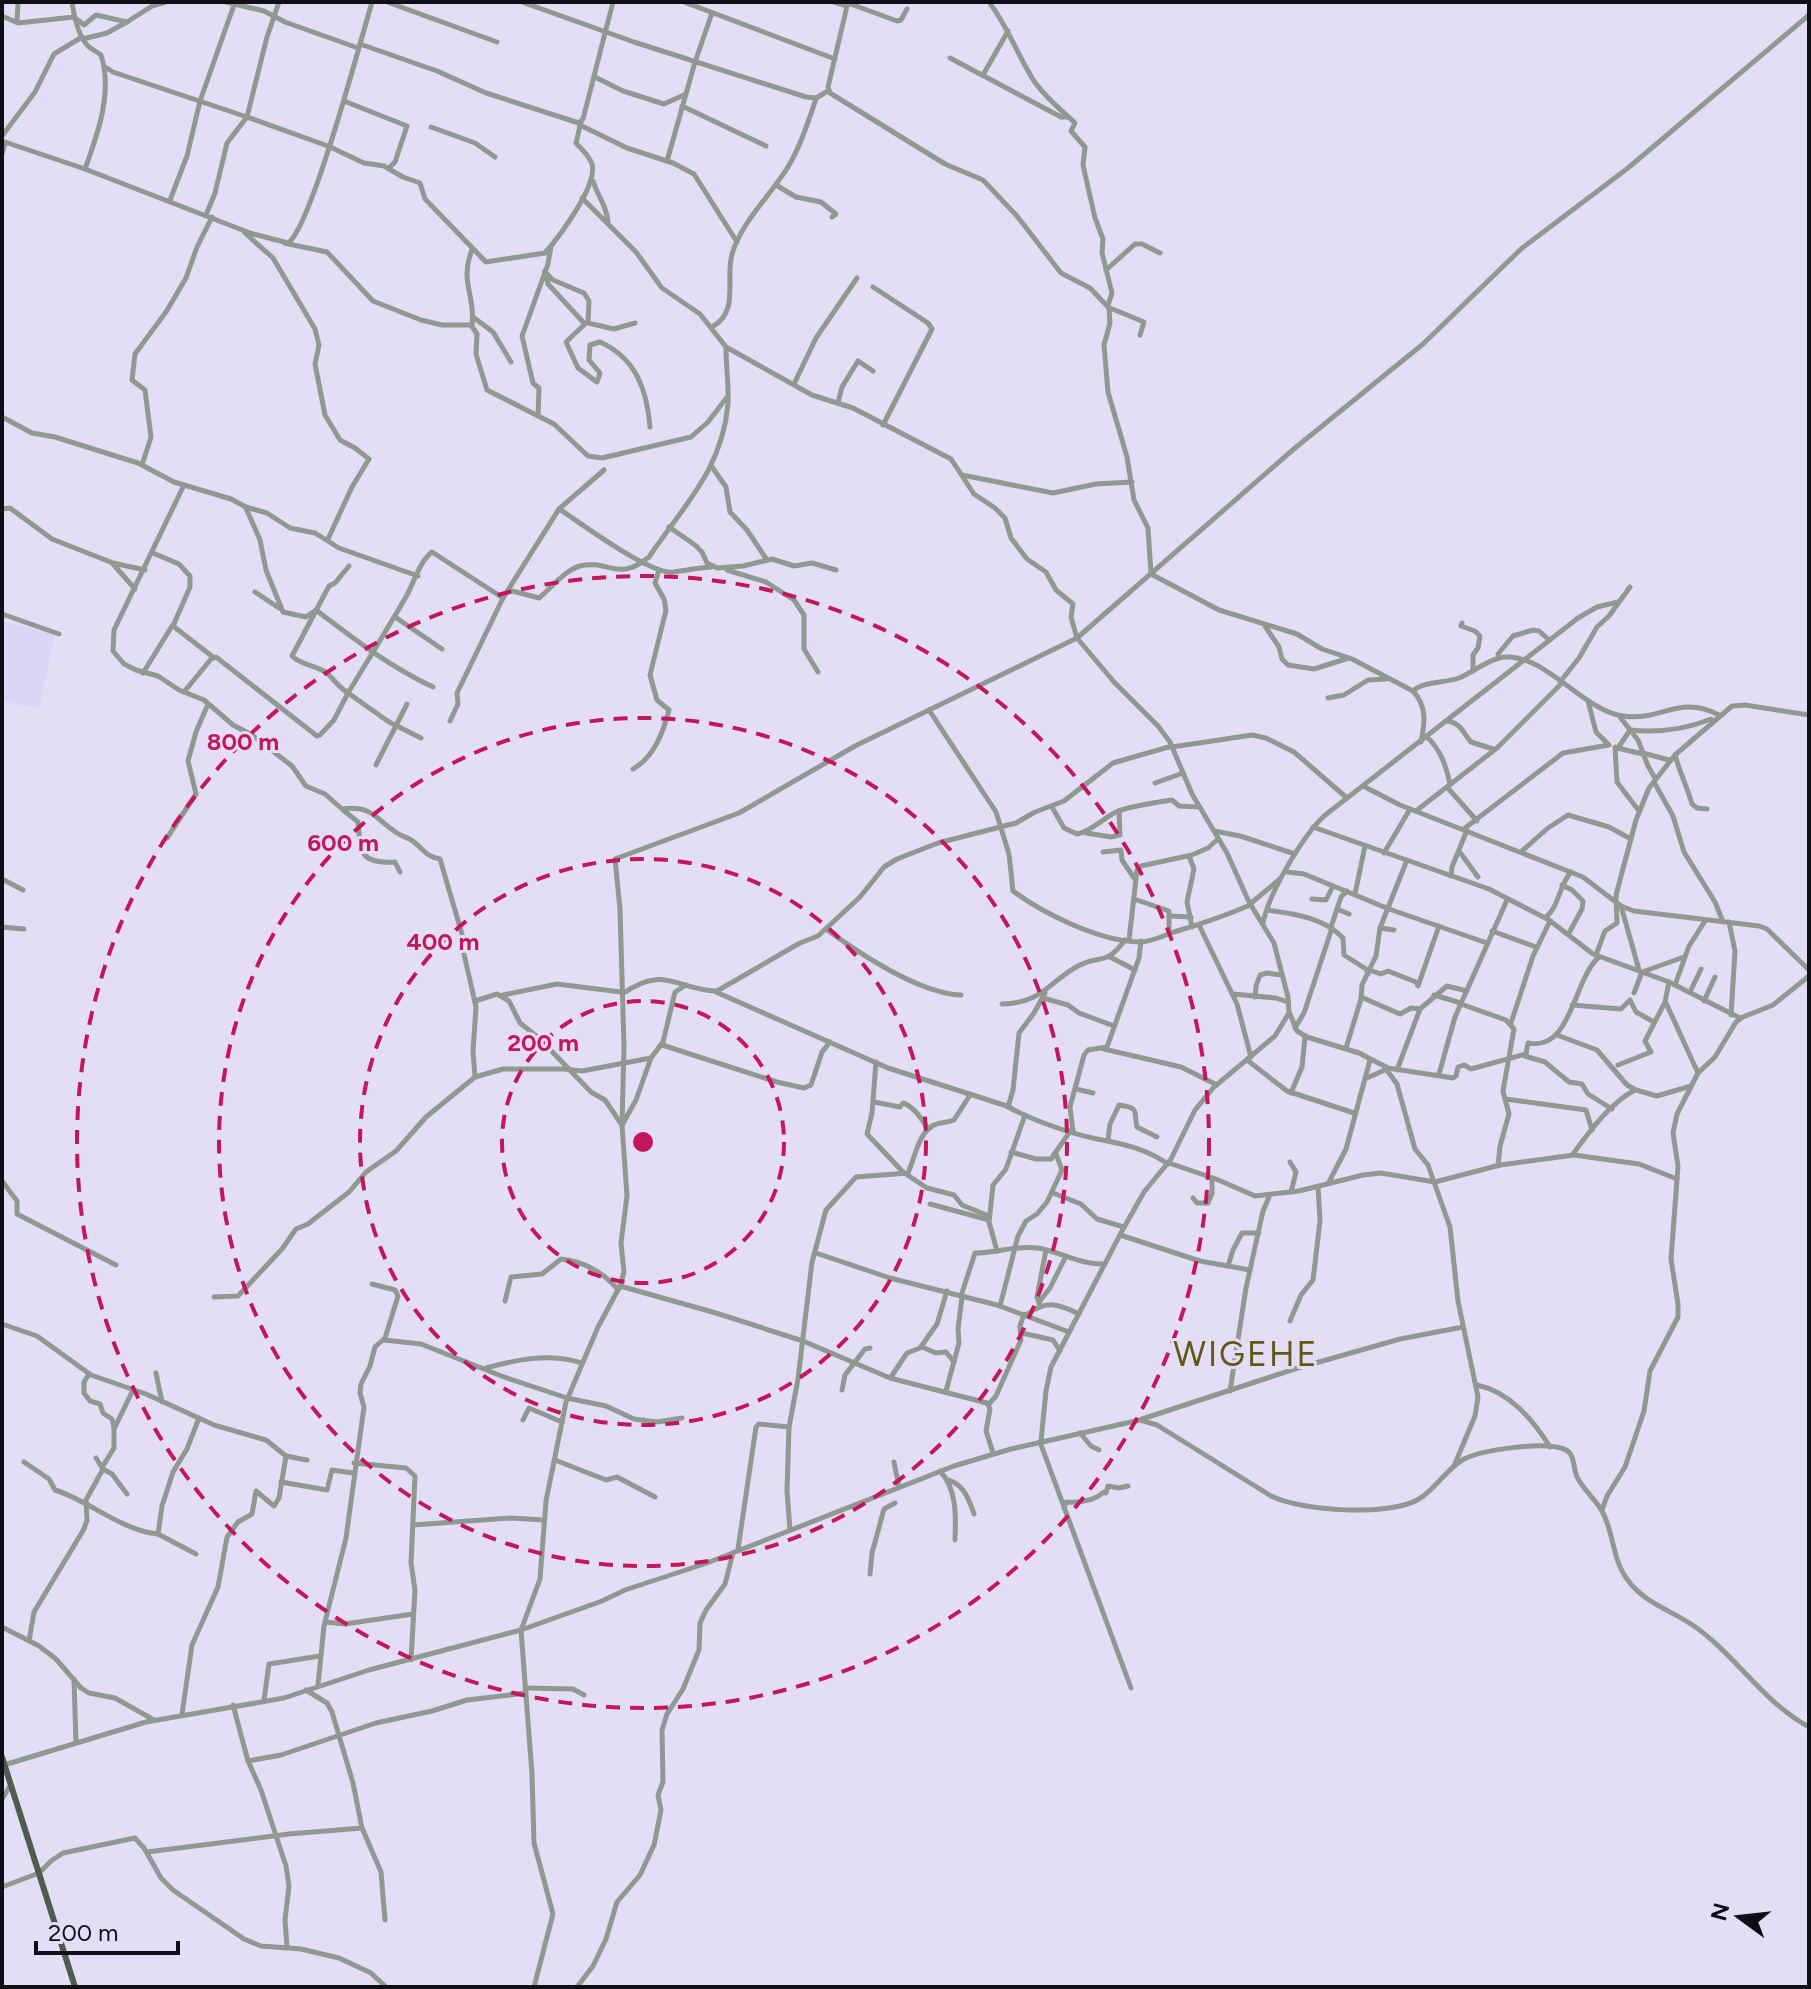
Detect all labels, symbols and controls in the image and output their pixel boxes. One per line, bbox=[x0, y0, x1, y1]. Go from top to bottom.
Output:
text: 800 m bbox=[207, 727, 279, 756]
text: 600 m bbox=[307, 828, 379, 857]
text: 400 m bbox=[407, 927, 479, 956]
text: 200 m bbox=[507, 1028, 579, 1057]
centre of rings bbox=[629, 1128, 657, 1156]
district label: WIGEHE bbox=[1173, 1334, 1319, 1375]
north arrow bbox=[1699, 1877, 1779, 1957]
text: N bbox=[1705, 1900, 1735, 1924]
scale bar bbox=[36, 1905, 178, 1955]
text: 200 m bbox=[48, 1918, 119, 1947]

